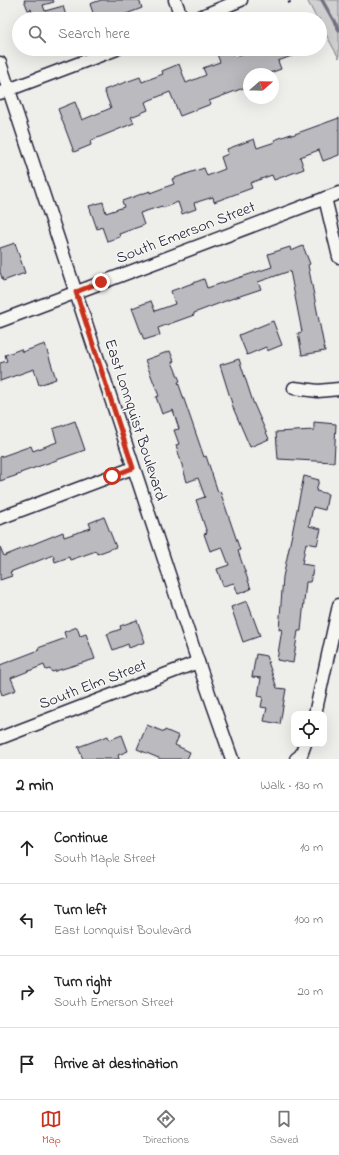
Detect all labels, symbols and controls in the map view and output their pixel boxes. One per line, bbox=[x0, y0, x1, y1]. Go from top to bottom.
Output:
search box bbox=[12, 12, 327, 56]
icon: search bbox=[26, 23, 48, 45]
text: Search here bbox=[58, 23, 130, 45]
north arrow bbox=[243, 68, 279, 104]
street label: South Emerson Street bbox=[113, 195, 260, 271]
route end bbox=[92, 273, 110, 291]
street label: East Lonnquist Boulevard bbox=[97, 336, 173, 504]
route start bbox=[103, 467, 121, 485]
street label: South Elm Street bbox=[36, 653, 151, 717]
map controls bbox=[291, 711, 327, 747]
button: locate bbox=[291, 711, 327, 747]
text: 2 min bbox=[16, 773, 53, 798]
text: Walk · 130 m bbox=[260, 776, 323, 795]
text: Continue bbox=[54, 827, 108, 849]
icon: ahead bbox=[16, 837, 38, 859]
text: 10 m bbox=[300, 838, 323, 857]
text: South Maple Street bbox=[54, 849, 156, 868]
text: Turn left bbox=[54, 899, 107, 921]
icon: left bbox=[16, 909, 38, 931]
text: 100 m bbox=[294, 910, 323, 929]
text: East Lonnquist Boulevard bbox=[54, 921, 191, 940]
text: Turn right bbox=[54, 971, 112, 993]
icon: right bbox=[16, 981, 38, 1003]
text: 20 m bbox=[298, 982, 323, 1001]
text: South Emerson Street bbox=[54, 993, 174, 1012]
icon: arrive bbox=[16, 1053, 38, 1075]
text: Arrive at destination bbox=[54, 1053, 178, 1075]
tab: Map bbox=[40, 1108, 62, 1148]
tab: Directions bbox=[143, 1108, 189, 1148]
tab: Saved bbox=[270, 1108, 299, 1148]

